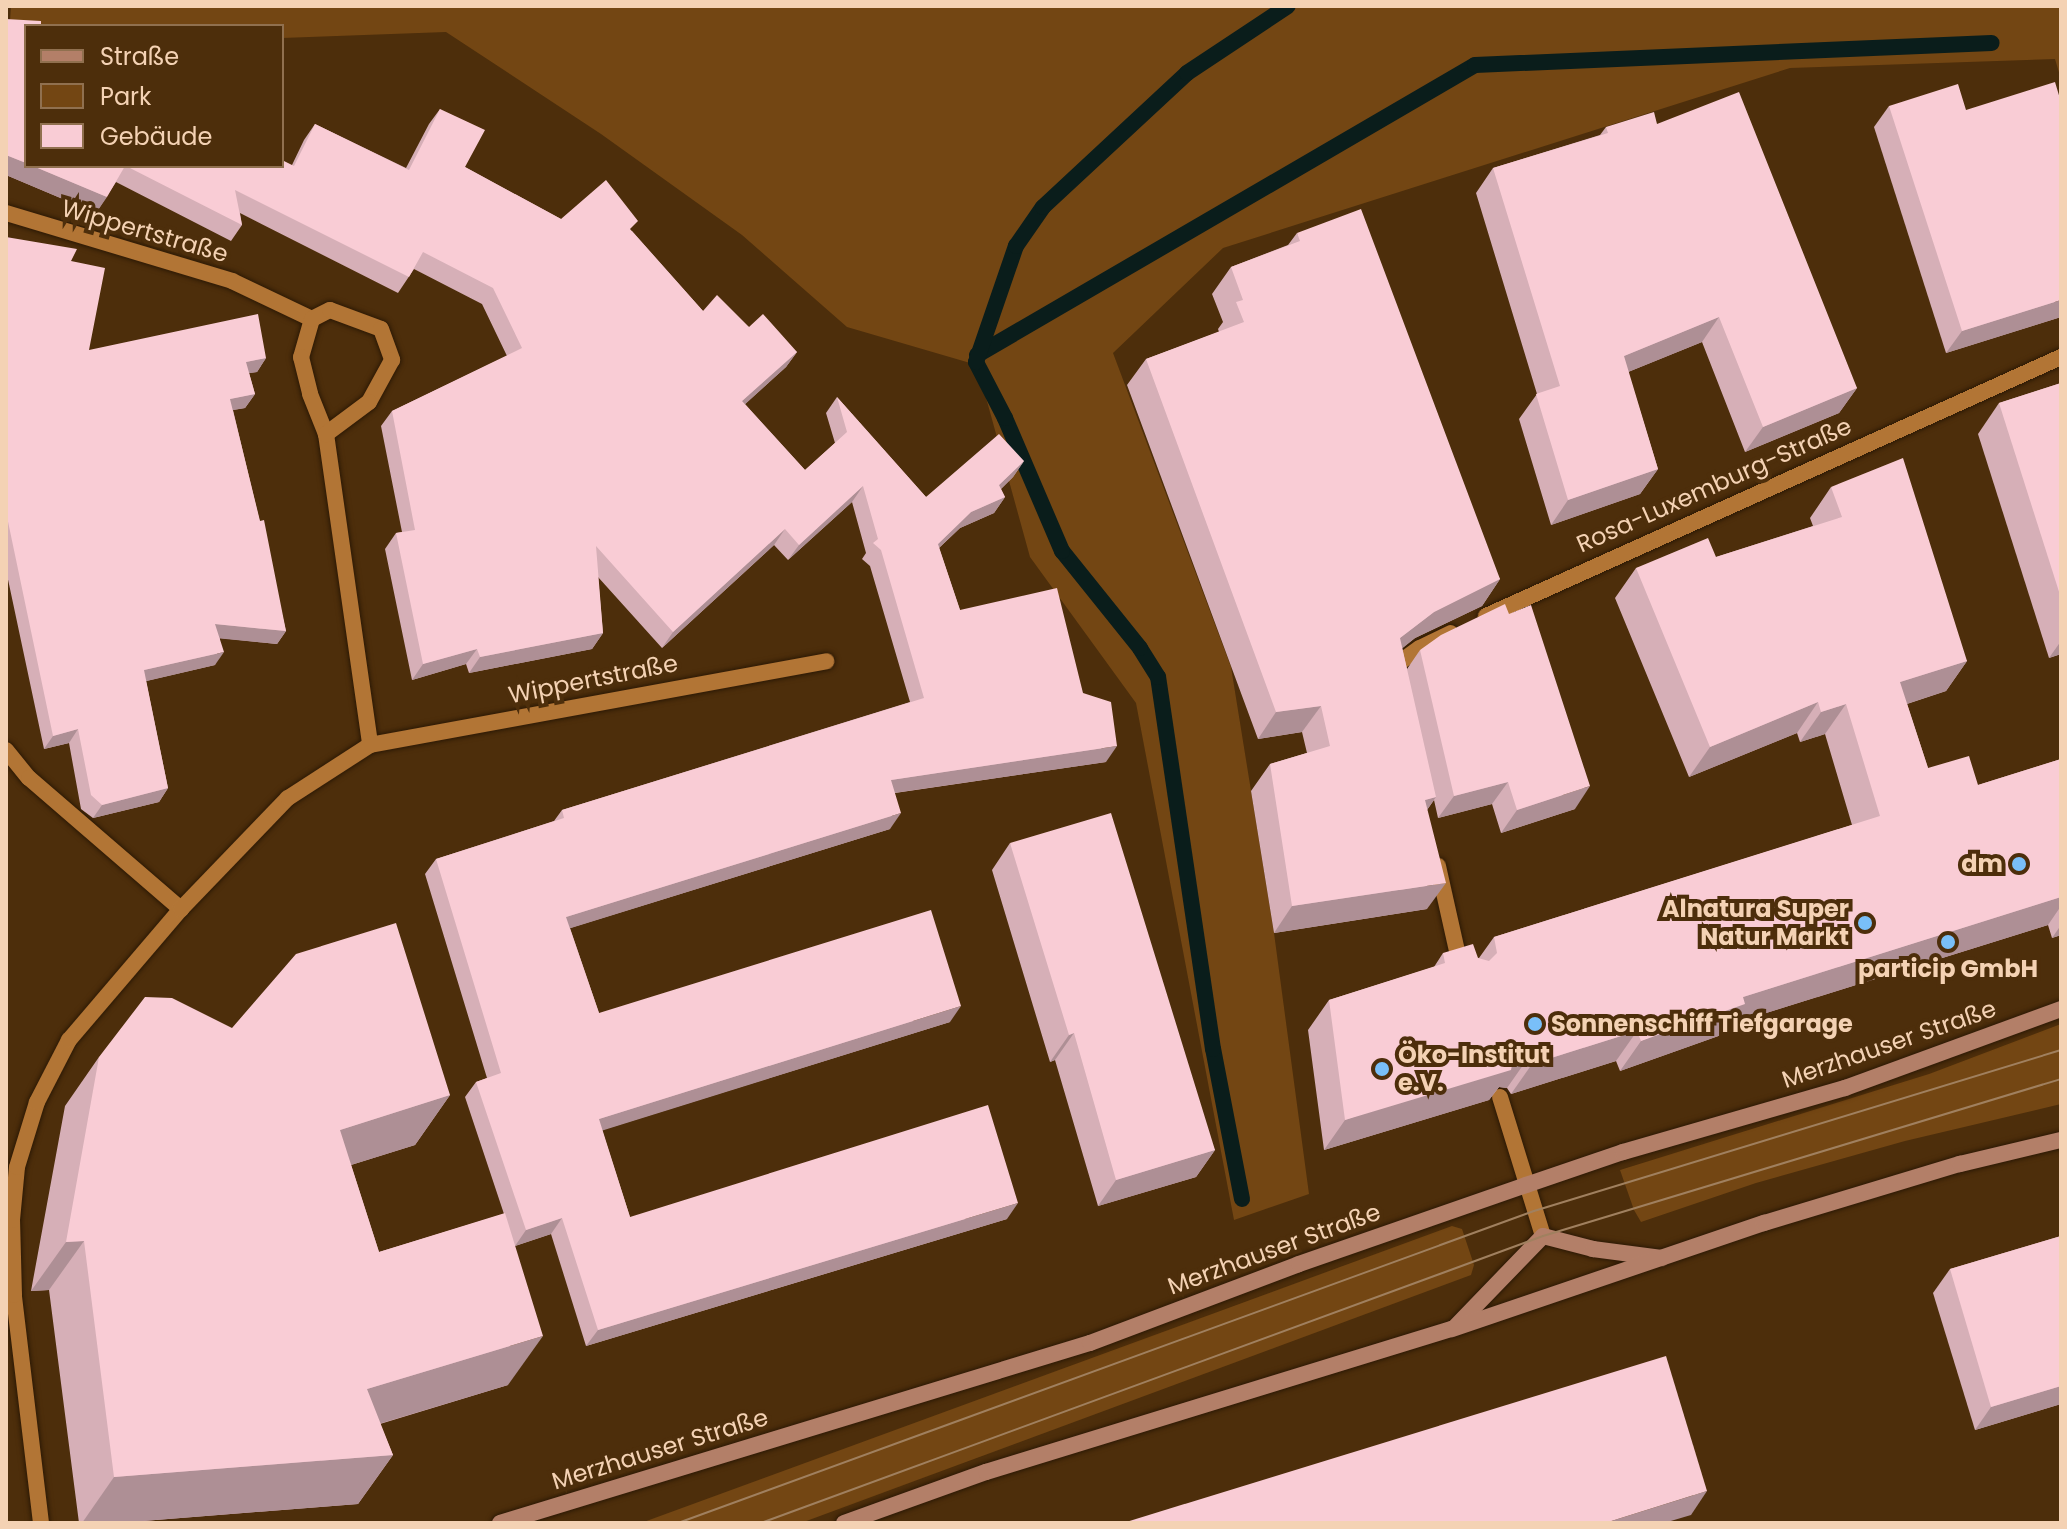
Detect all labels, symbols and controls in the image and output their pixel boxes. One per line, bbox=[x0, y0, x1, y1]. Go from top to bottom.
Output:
legend bbox=[24, 24, 284, 168]
text: Straße bbox=[100, 40, 179, 73]
text: Park bbox=[100, 80, 151, 113]
text: Gebäude bbox=[100, 120, 212, 153]
street label: Wippertstraße bbox=[58, 193, 232, 269]
street label: Rosa-Luxemburg-Straße bbox=[1572, 411, 1856, 559]
street label: Wippertstraße bbox=[506, 648, 680, 710]
place label: dm bbox=[1961, 850, 2003, 878]
marker: dm bbox=[2010, 855, 2028, 873]
place label: Alnatura Super Natur Markt bbox=[1662, 895, 1849, 951]
marker: Alnatura Super Natur Markt bbox=[1856, 914, 1874, 932]
marker: particip GmbH bbox=[1939, 933, 1957, 951]
place label: particip GmbH bbox=[1858, 955, 2038, 983]
street label: Merzhauser Straße bbox=[1778, 994, 2000, 1094]
place label: Sonnenschiff Tiefgarage bbox=[1551, 1010, 1853, 1038]
marker: Sonnenschiff Tiefgarage bbox=[1526, 1015, 1544, 1033]
place label: Öko-Institut e.V. bbox=[1398, 1041, 1550, 1097]
marker: Öko-Institut e.V. bbox=[1373, 1060, 1391, 1078]
street label: Merzhauser Straße bbox=[1164, 1197, 1384, 1301]
street label: Merzhauser Straße bbox=[549, 1402, 771, 1496]

